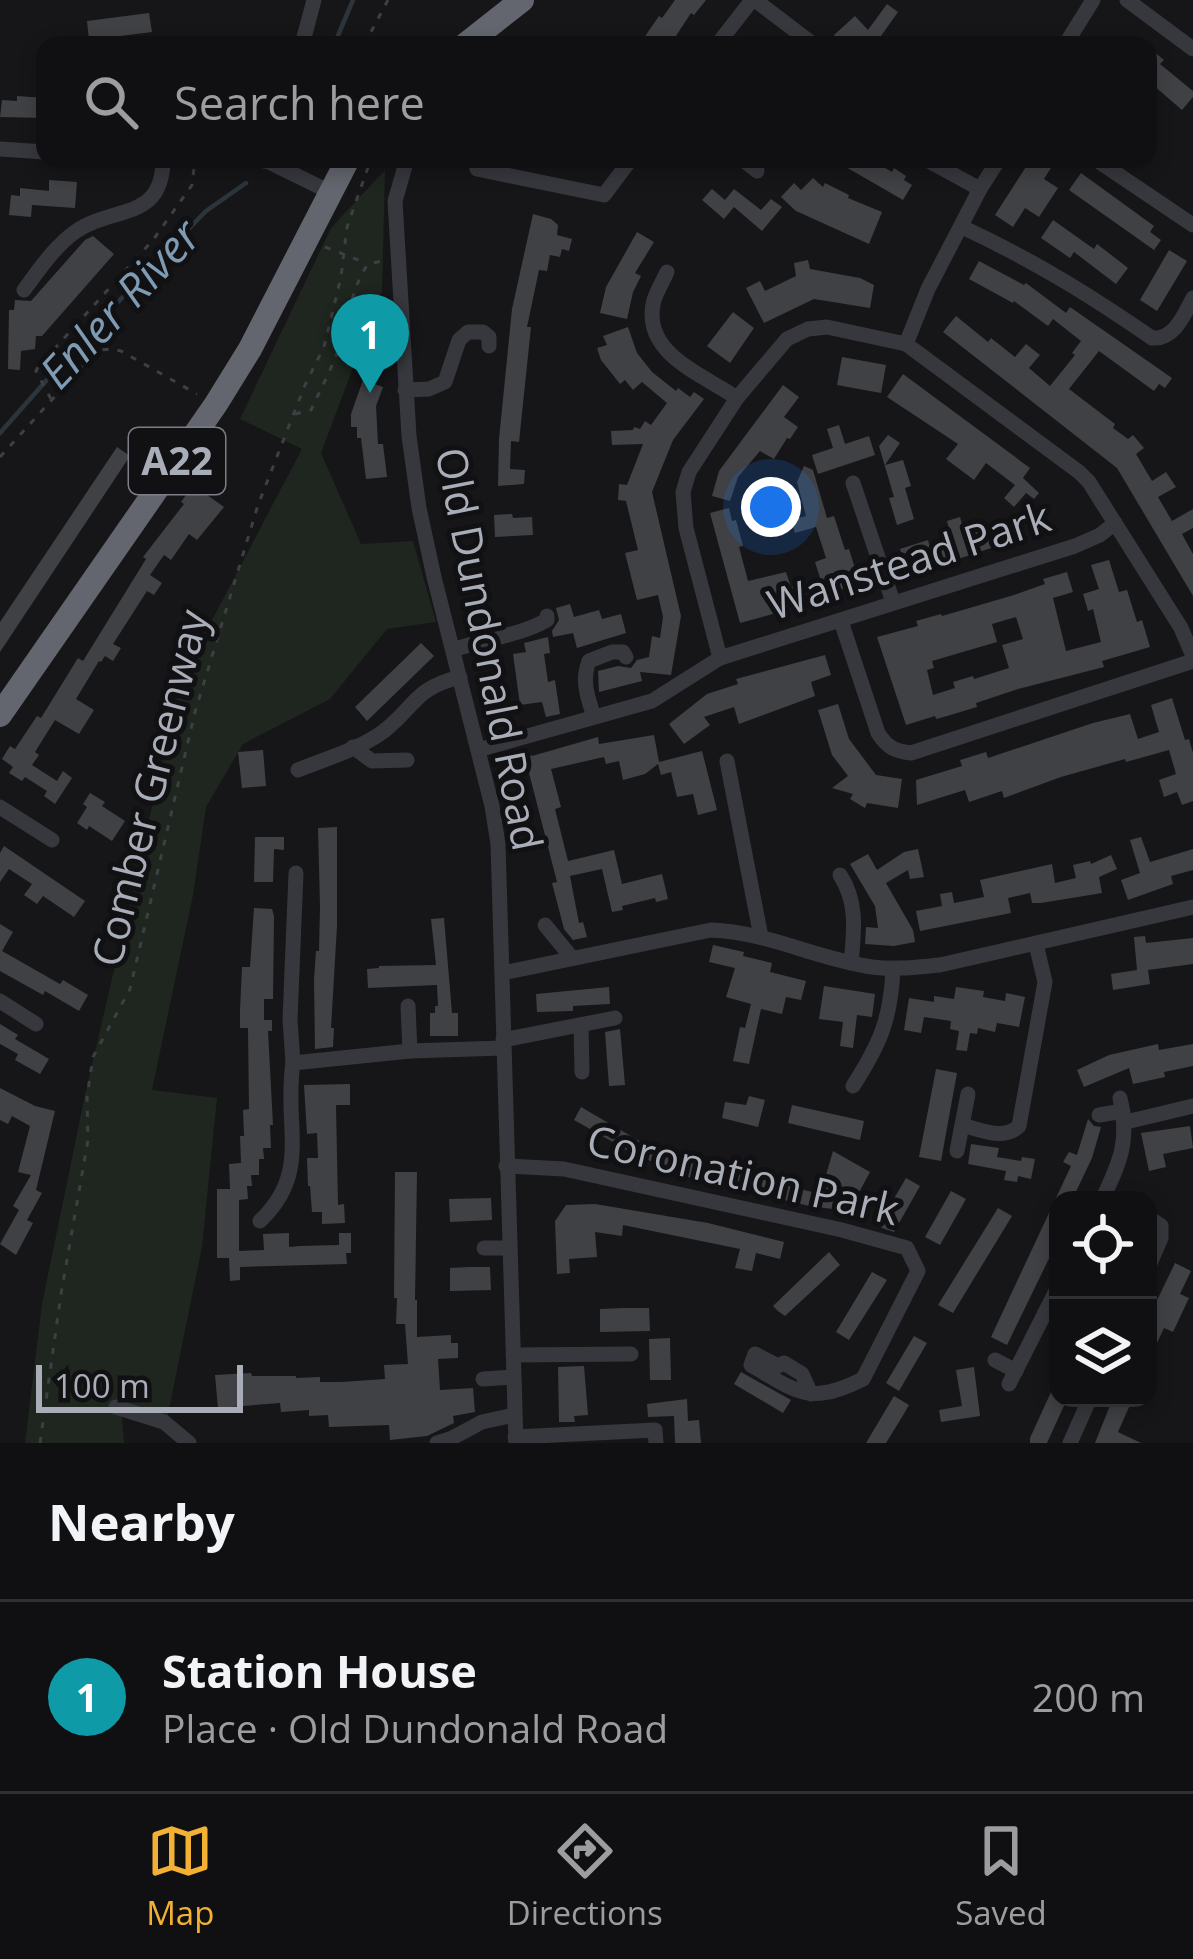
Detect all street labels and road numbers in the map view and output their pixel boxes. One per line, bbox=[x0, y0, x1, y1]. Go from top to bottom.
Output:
road number: A22 bbox=[129, 428, 225, 494]
street label: Old Dundonald Road bbox=[423, 442, 558, 855]
street label: Wanstead Park bbox=[760, 487, 1057, 632]
street label: Comber Greenway bbox=[77, 602, 221, 972]
street label: Coronation Park bbox=[582, 1110, 905, 1237]

